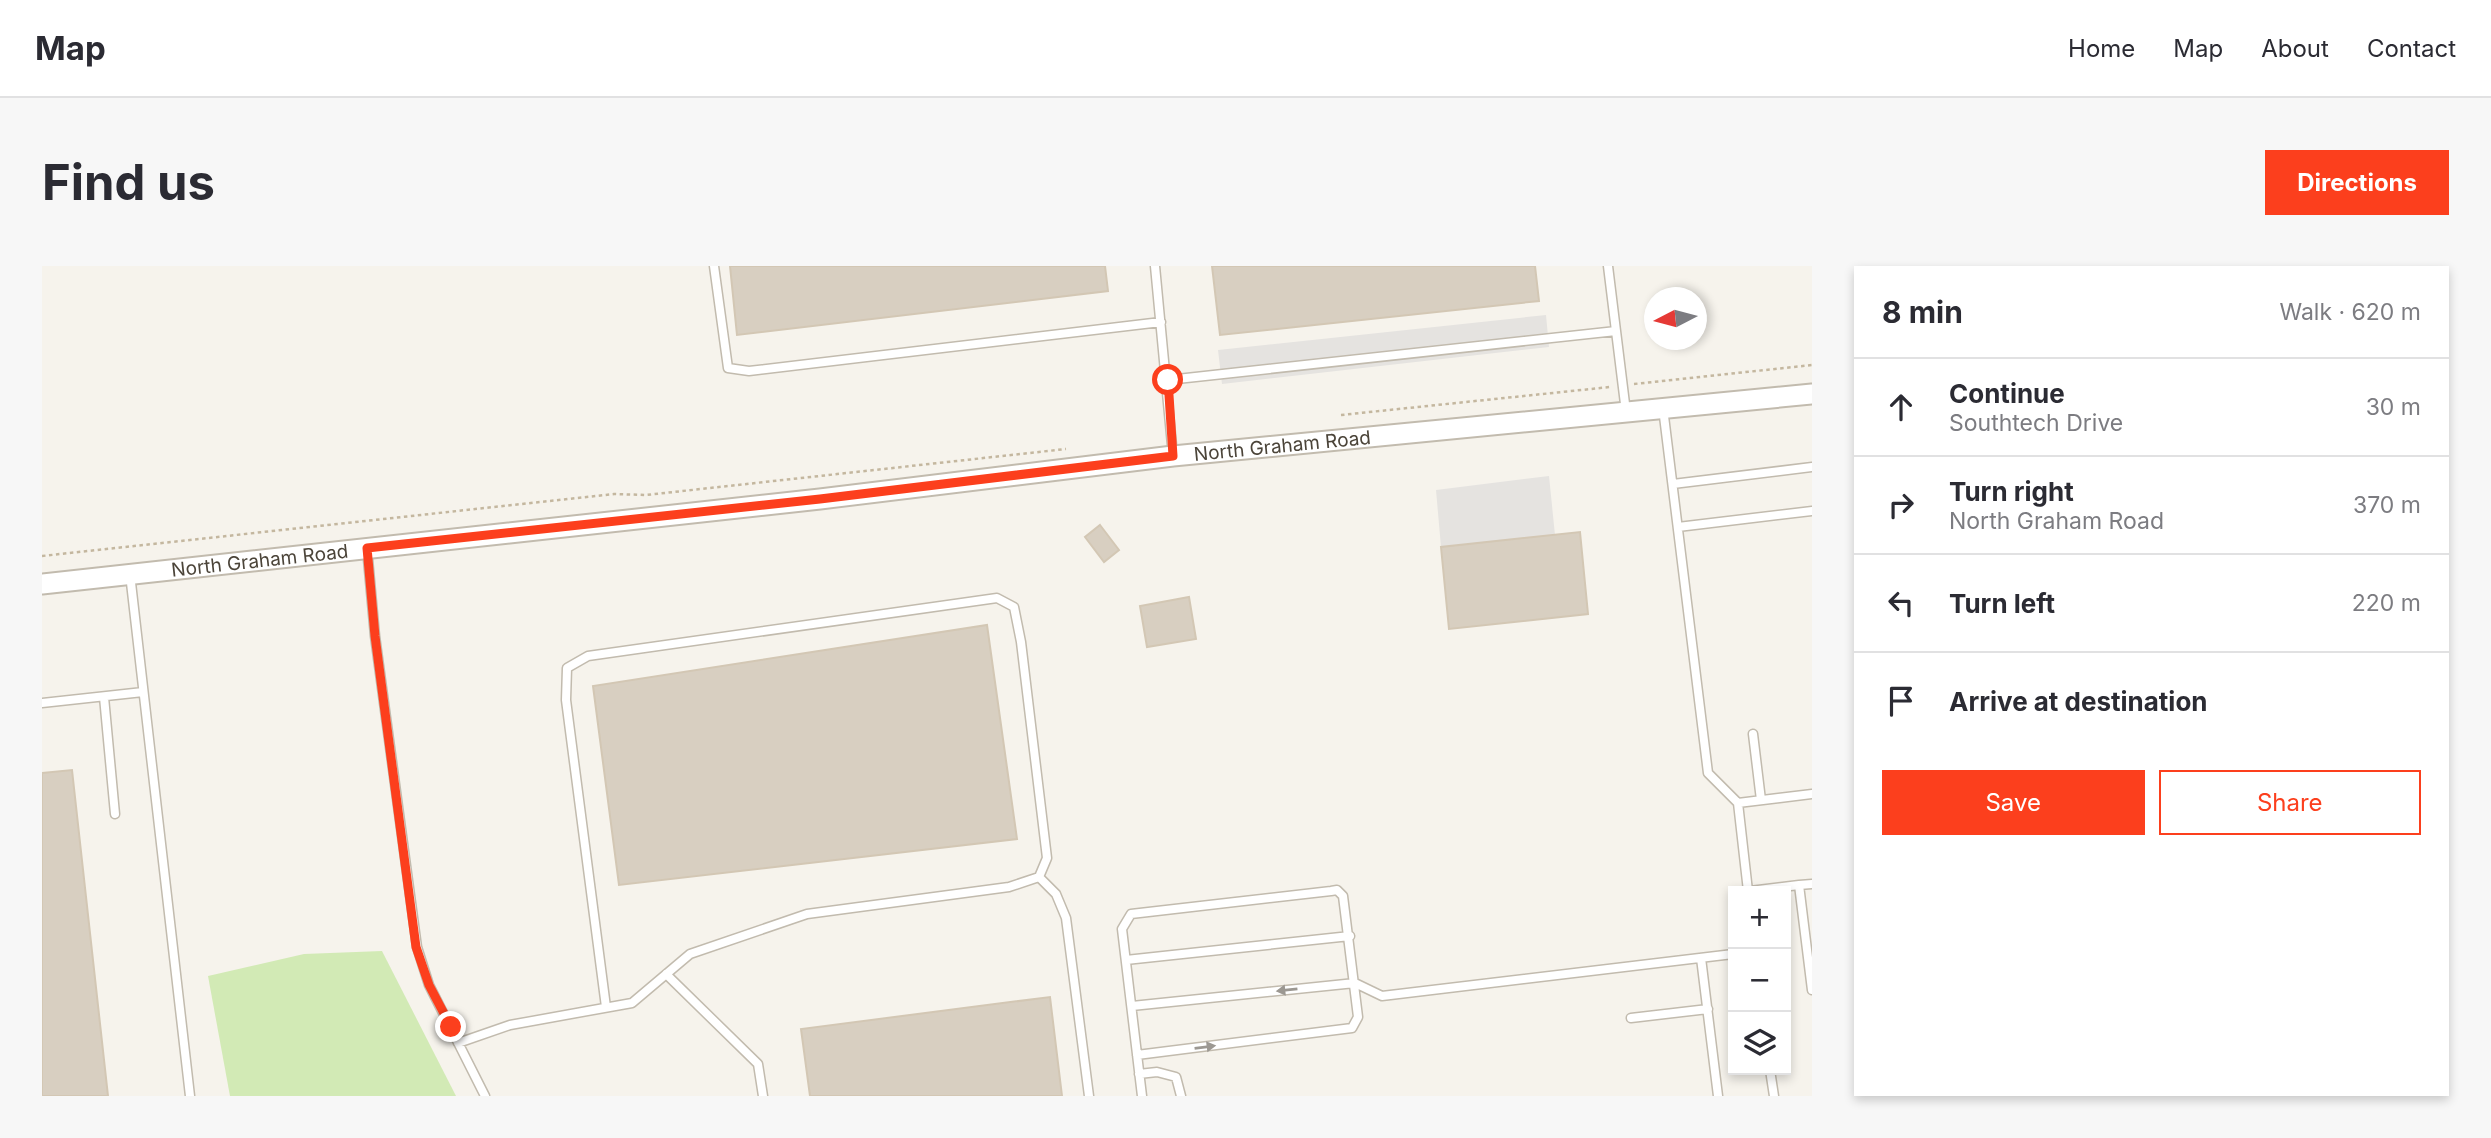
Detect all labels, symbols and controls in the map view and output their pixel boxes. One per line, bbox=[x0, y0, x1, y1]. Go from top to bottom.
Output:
text: Map bbox=[35, 28, 106, 68]
text: Home bbox=[2068, 34, 2135, 63]
text: Map bbox=[2173, 34, 2223, 63]
text: About bbox=[2261, 34, 2329, 63]
text: Contact bbox=[2367, 34, 2456, 63]
button: Directions bbox=[2265, 150, 2449, 215]
text: Find us bbox=[42, 153, 215, 212]
north arrow bbox=[1644, 287, 1707, 350]
text: 8 min bbox=[1882, 294, 1963, 330]
text: Walk · 620 m bbox=[2279, 298, 2421, 326]
route start bbox=[1152, 364, 1183, 395]
text: Continue bbox=[1949, 378, 2065, 409]
icon: ahead bbox=[1882, 388, 1920, 426]
text: 30 m bbox=[2366, 393, 2421, 421]
text: Southtech Drive bbox=[1949, 409, 2123, 437]
street label: North Graham Road bbox=[1193, 425, 1372, 465]
text: Turn right bbox=[1949, 476, 2074, 507]
icon: right bbox=[1882, 486, 1920, 524]
text: 370 m bbox=[2353, 491, 2421, 519]
text: North Graham Road bbox=[1949, 507, 2164, 535]
street label: North Graham Road bbox=[170, 539, 349, 581]
icon: left bbox=[1882, 584, 1920, 622]
text: Turn left bbox=[1949, 588, 2055, 619]
text: 220 m bbox=[2352, 589, 2421, 617]
icon: arrive bbox=[1882, 682, 1920, 720]
text: Arrive at destination bbox=[1949, 686, 2208, 717]
button: Save bbox=[1882, 770, 2145, 835]
button: Share bbox=[2159, 770, 2421, 835]
map controls bbox=[1728, 886, 1791, 1075]
button: + bbox=[1728, 886, 1791, 949]
button: − bbox=[1728, 949, 1791, 1012]
one-way arrow bbox=[1276, 985, 1298, 996]
route end bbox=[435, 1011, 466, 1042]
button: layers bbox=[1728, 1012, 1791, 1075]
one-way arrow bbox=[1194, 1041, 1216, 1052]

